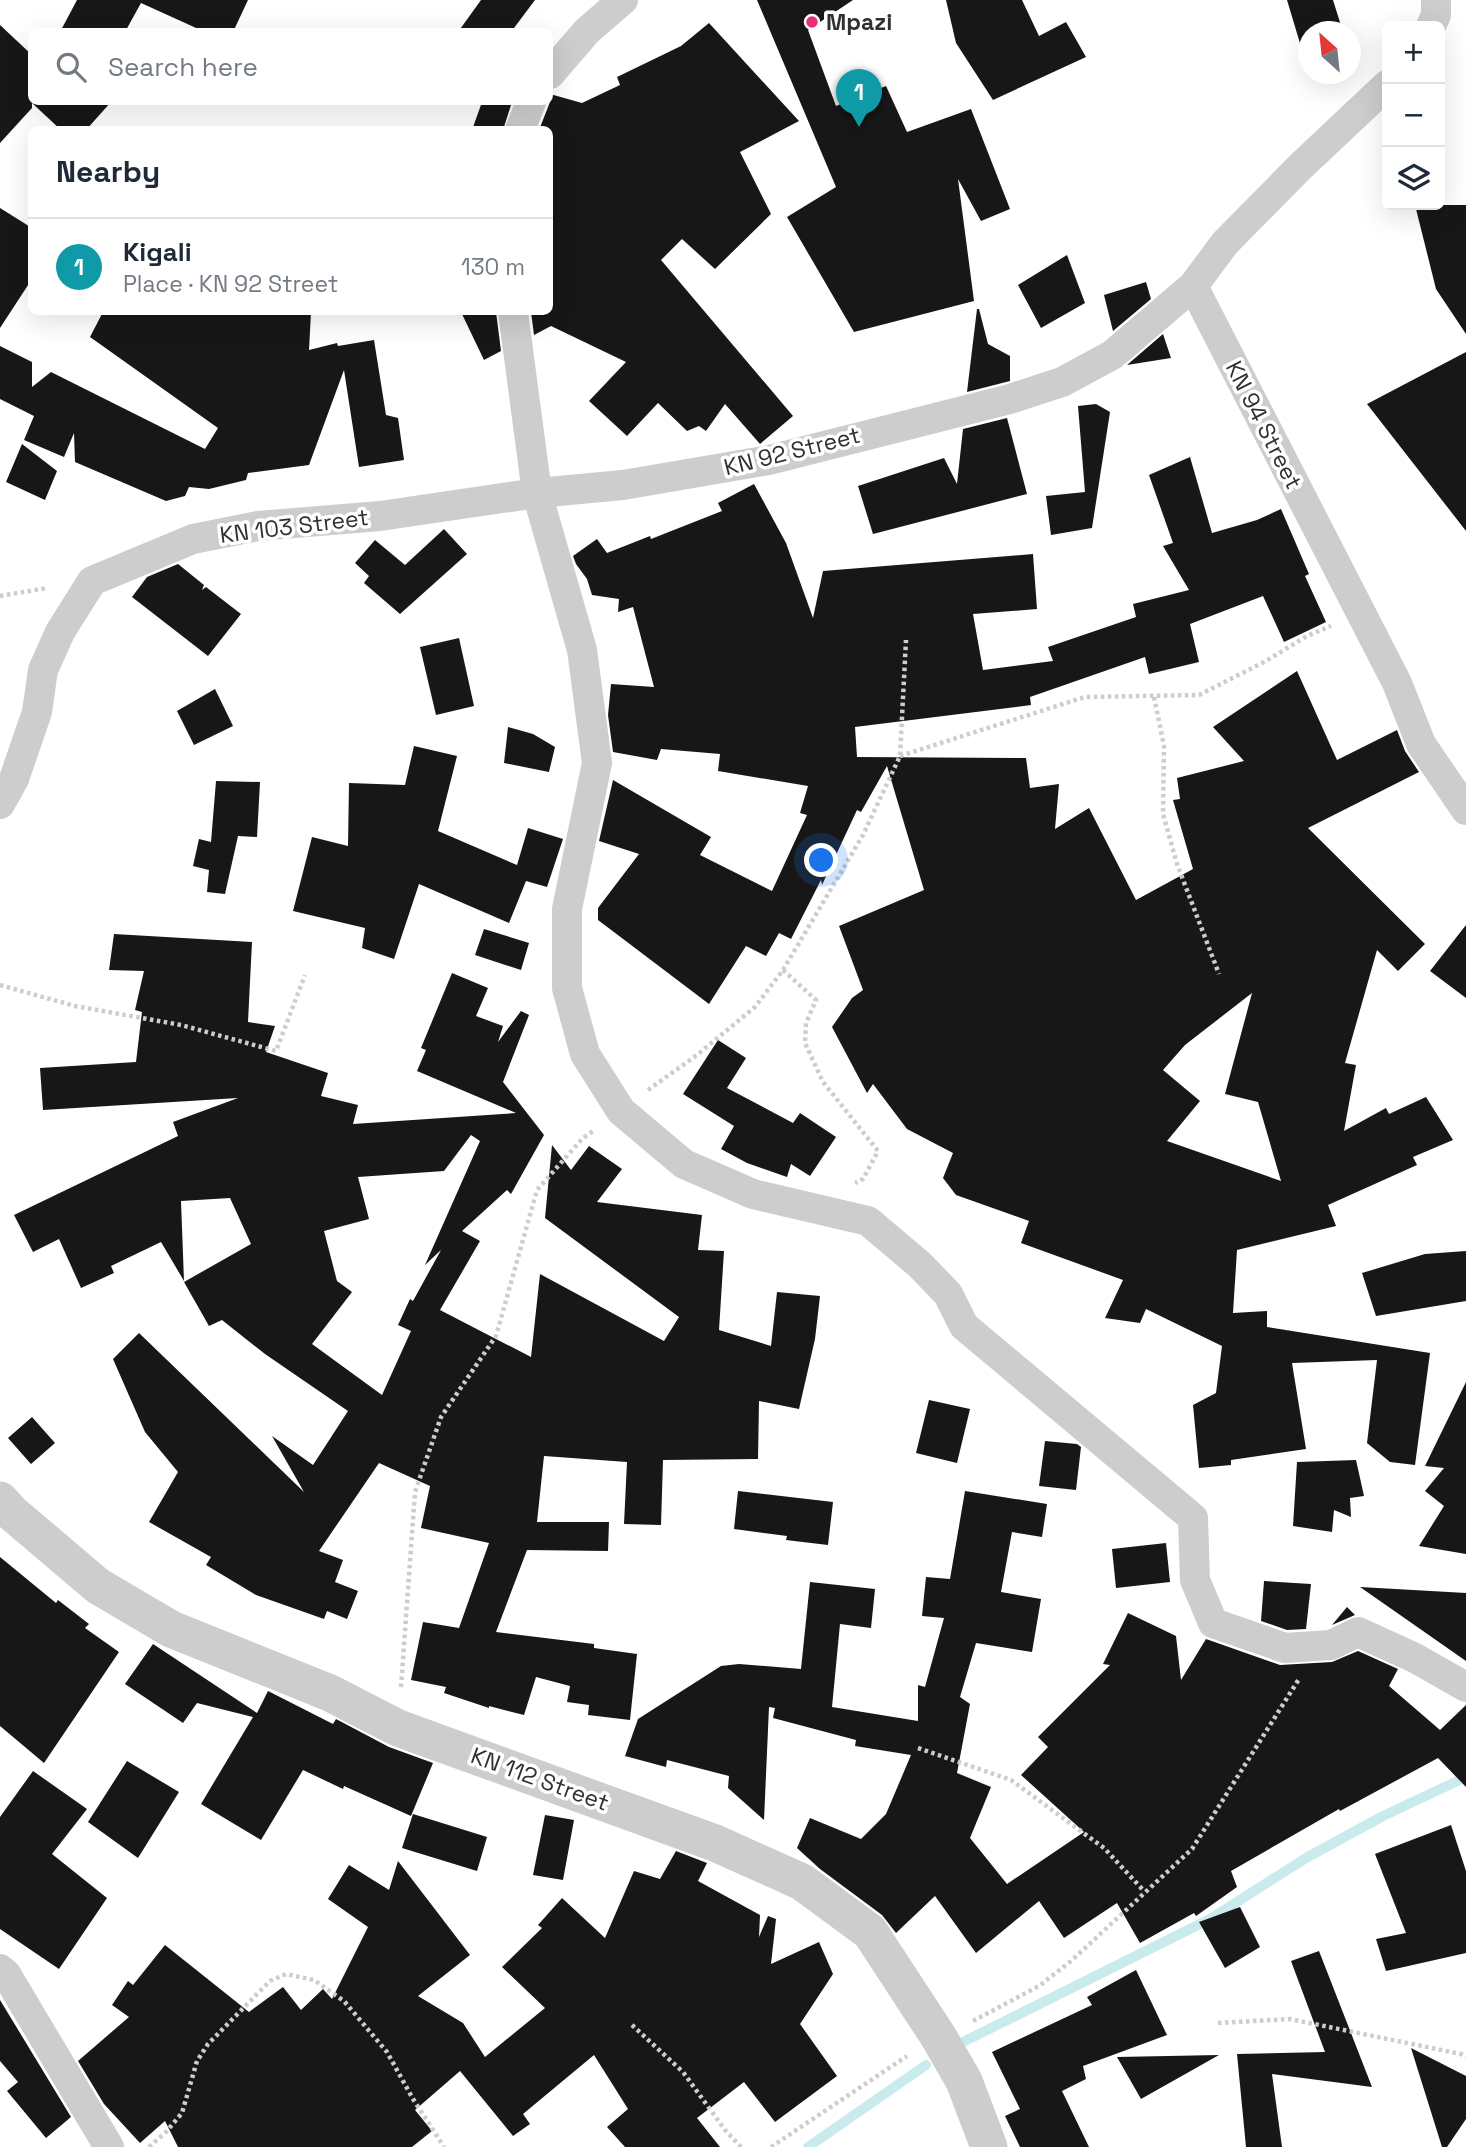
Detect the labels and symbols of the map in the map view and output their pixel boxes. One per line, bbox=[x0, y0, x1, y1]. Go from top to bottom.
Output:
place label: Mpazi bbox=[826, 7, 892, 37]
marker: Mpazi bbox=[804, 14, 820, 30]
north arrow bbox=[1298, 21, 1361, 84]
pin: 1 bbox=[836, 69, 882, 127]
street label: KN 94 Street bbox=[1219, 356, 1309, 494]
street label: KN 92 Street bbox=[721, 420, 863, 482]
street label: KN 103 Street bbox=[218, 502, 370, 550]
your location bbox=[804, 843, 838, 877]
street label: KN 112 Street bbox=[467, 1740, 613, 1818]

